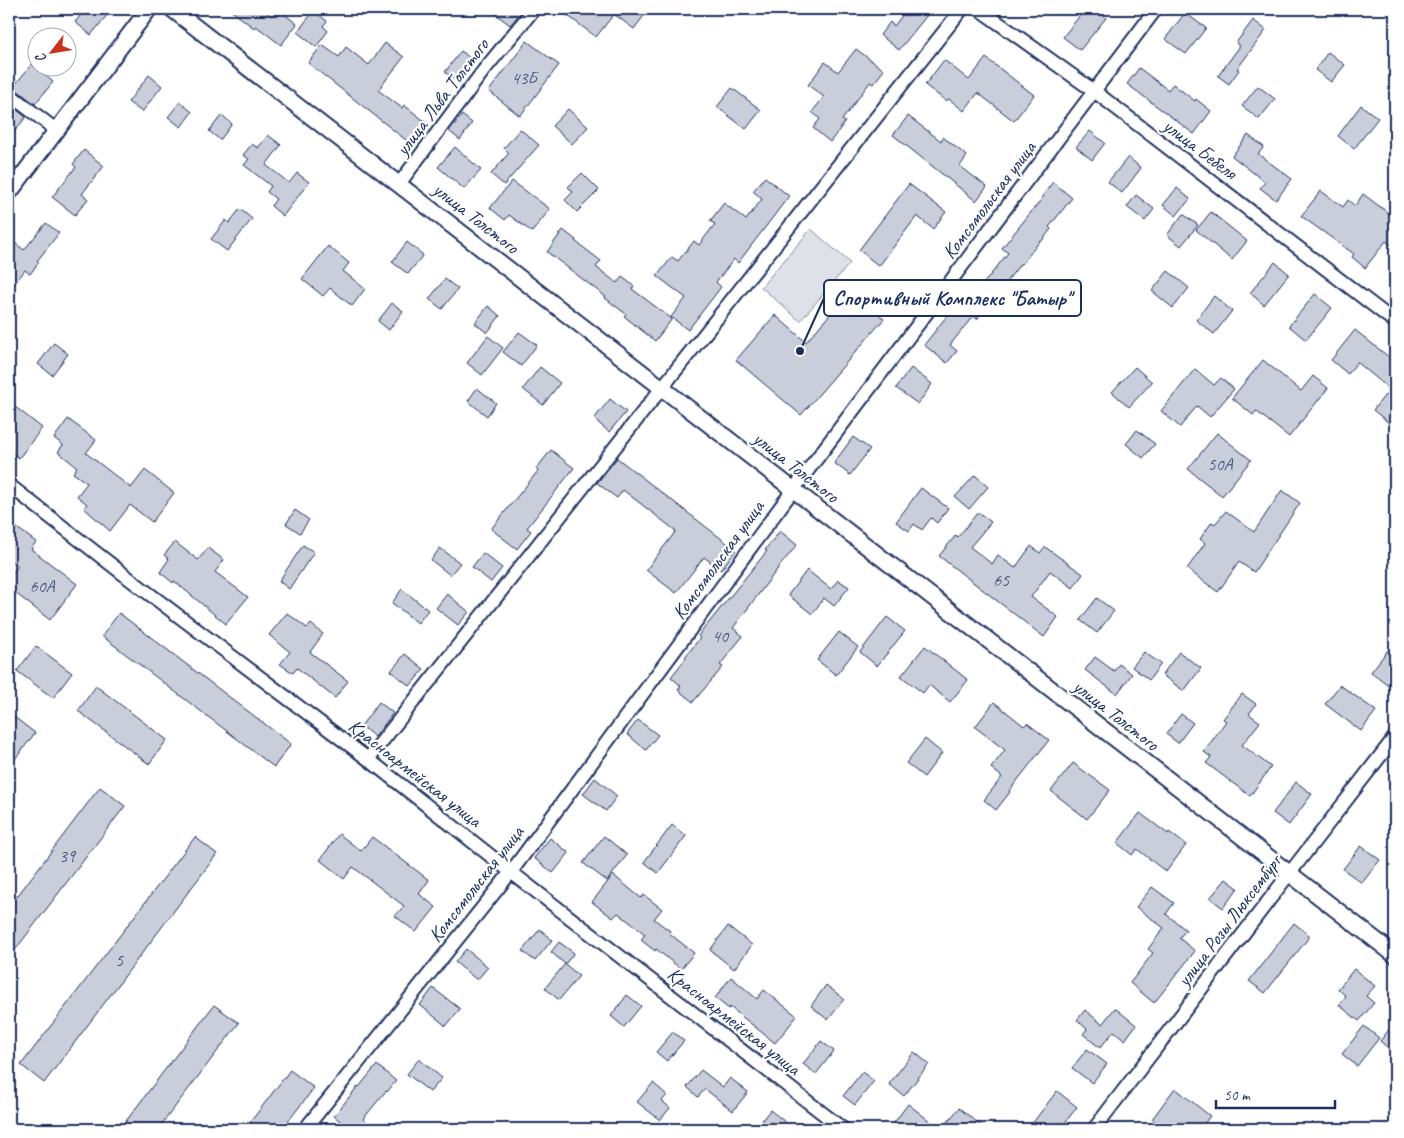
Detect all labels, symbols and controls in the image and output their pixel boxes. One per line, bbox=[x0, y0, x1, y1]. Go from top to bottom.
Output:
north arrow bbox=[28, 28, 78, 78]
street label: улица Льва Толстого bbox=[389, 33, 495, 161]
text: С bbox=[31, 49, 50, 66]
house number: 43Б bbox=[511, 67, 540, 89]
street label: улица Бебеля bbox=[1157, 112, 1244, 186]
street label: Комсомольская улица bbox=[937, 135, 1043, 264]
street label: улица Толстого bbox=[427, 176, 525, 260]
callout: Спортивный Комплекс "Батыр" bbox=[824, 280, 1081, 316]
text: Спортивный Комплекс "Батыр" bbox=[833, 285, 1076, 311]
street label: улица Толстого bbox=[747, 425, 845, 509]
house number: 50А bbox=[1207, 453, 1234, 475]
street label: Комсомольская улица bbox=[666, 494, 771, 624]
house number: 65 bbox=[993, 569, 1010, 591]
house number: 60А bbox=[29, 575, 56, 597]
house number: 40 bbox=[712, 625, 730, 647]
street label: улица Толстого bbox=[1067, 673, 1165, 757]
street label: Красноармейская улица bbox=[343, 713, 488, 834]
street label: Комсомольская улица bbox=[423, 819, 530, 947]
house number: 39 bbox=[59, 845, 77, 867]
street label: улица Розы Люксембург bbox=[1171, 848, 1288, 993]
house number: 5 bbox=[115, 949, 124, 971]
street label: Красноармейская улица bbox=[662, 961, 807, 1082]
scale bar bbox=[1216, 1078, 1335, 1110]
text: 50 m bbox=[1224, 1086, 1251, 1105]

